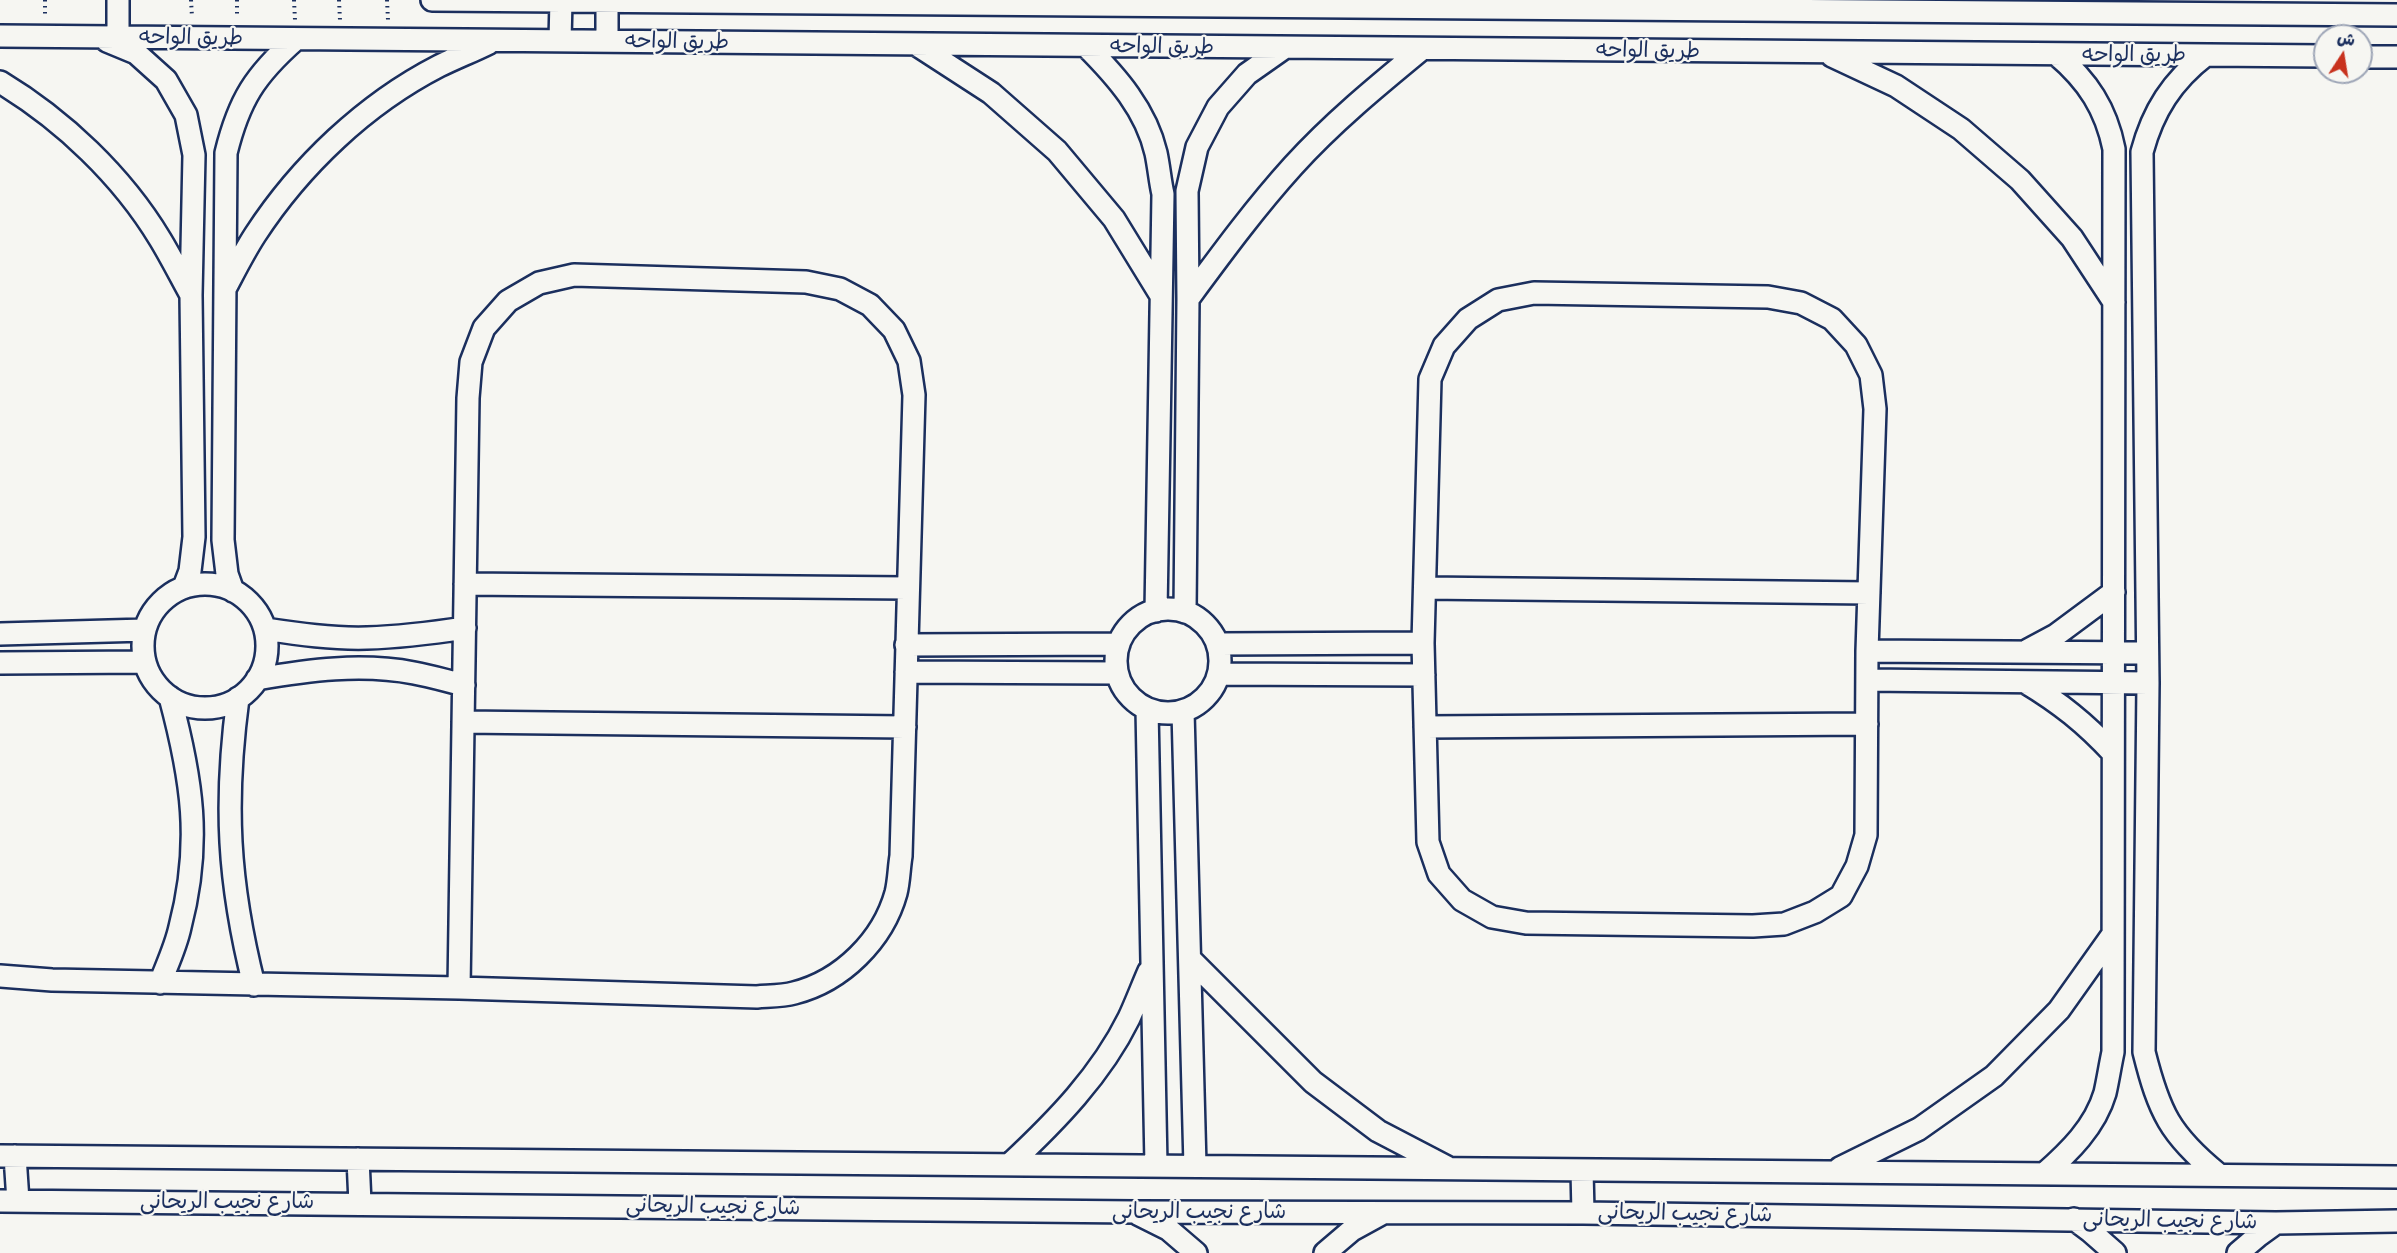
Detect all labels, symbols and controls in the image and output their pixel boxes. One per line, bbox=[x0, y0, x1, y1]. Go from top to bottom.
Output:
street label: طريق الواحه bbox=[139, 24, 243, 52]
north arrow bbox=[2313, 24, 2373, 84]
text: ش bbox=[2335, 26, 2357, 51]
street label: طريق الواحه bbox=[625, 28, 729, 56]
street label: طريق الواحه bbox=[1110, 33, 1214, 61]
street label: طريق الواحه bbox=[1596, 37, 1700, 65]
street label: طريق الواحه bbox=[2082, 42, 2186, 68]
street label: شارع نجيب الريحانى bbox=[140, 1189, 314, 1215]
street label: شارع نجيب الريحانى bbox=[625, 1192, 801, 1222]
street label: شارع نجيب الريحانى bbox=[1112, 1199, 1286, 1225]
street label: شارع نجيب الريحانى bbox=[1597, 1199, 1773, 1229]
street label: شارع نجيب الريحانى bbox=[2082, 1206, 2258, 1236]

